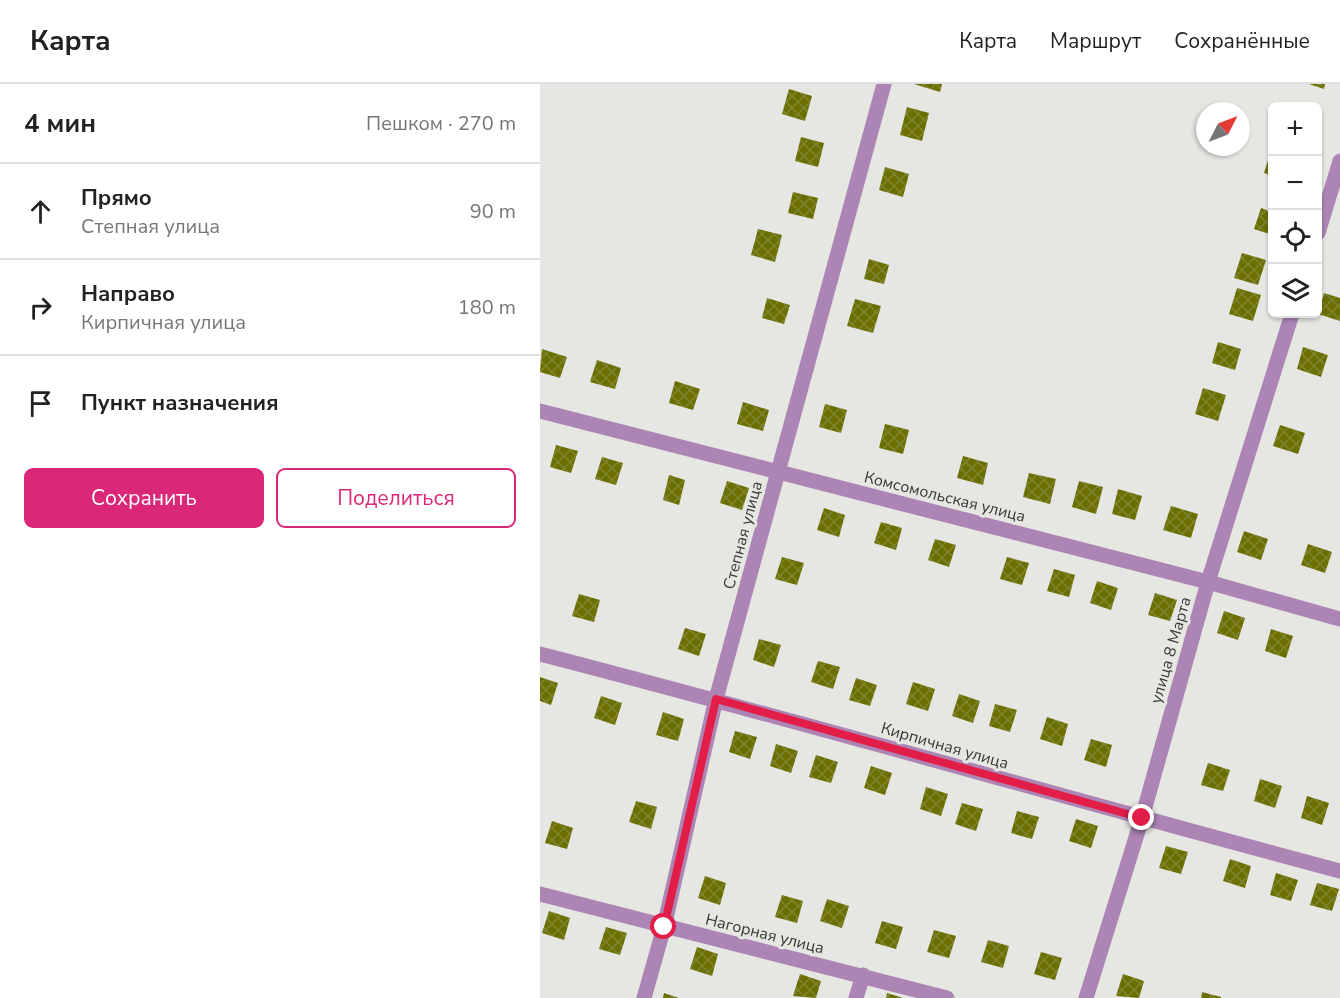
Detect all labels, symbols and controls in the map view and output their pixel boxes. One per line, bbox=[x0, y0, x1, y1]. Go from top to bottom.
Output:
text: Карта bbox=[30, 22, 111, 60]
text: Карта bbox=[959, 27, 1017, 55]
text: Маршрут bbox=[1050, 27, 1141, 55]
text: Сохранённые bbox=[1174, 27, 1310, 55]
north arrow bbox=[1196, 102, 1250, 156]
map controls bbox=[1268, 102, 1322, 318]
button: + bbox=[1268, 102, 1322, 156]
text: 4 мин bbox=[24, 106, 96, 141]
text: Пешком · 270 m bbox=[366, 110, 516, 137]
button: − bbox=[1268, 156, 1322, 210]
text: Прямо bbox=[81, 183, 152, 213]
icon: ahead bbox=[24, 195, 57, 228]
text: 90 m bbox=[470, 198, 516, 225]
button: locate bbox=[1268, 210, 1322, 264]
text: Степная улица bbox=[81, 213, 220, 240]
button: layers bbox=[1268, 264, 1322, 318]
text: Направо bbox=[81, 279, 175, 309]
icon: right bbox=[24, 291, 57, 324]
text: 180 m bbox=[458, 294, 516, 321]
text: Кирпичная улица bbox=[81, 309, 246, 336]
icon: arrive bbox=[24, 387, 57, 420]
text: Пункт назначения bbox=[81, 388, 279, 418]
street label: Комсомольская улица bbox=[862, 466, 1028, 528]
button: Сохранить bbox=[24, 468, 264, 528]
button: Поделиться bbox=[276, 468, 516, 528]
street label: Степная улица bbox=[718, 479, 768, 592]
street label: улица 8 Марта bbox=[1145, 594, 1197, 706]
street label: Кирпичная улица bbox=[878, 717, 1011, 775]
route end bbox=[1128, 804, 1154, 830]
street label: Нагорная улица bbox=[703, 909, 826, 959]
route start bbox=[650, 913, 676, 939]

